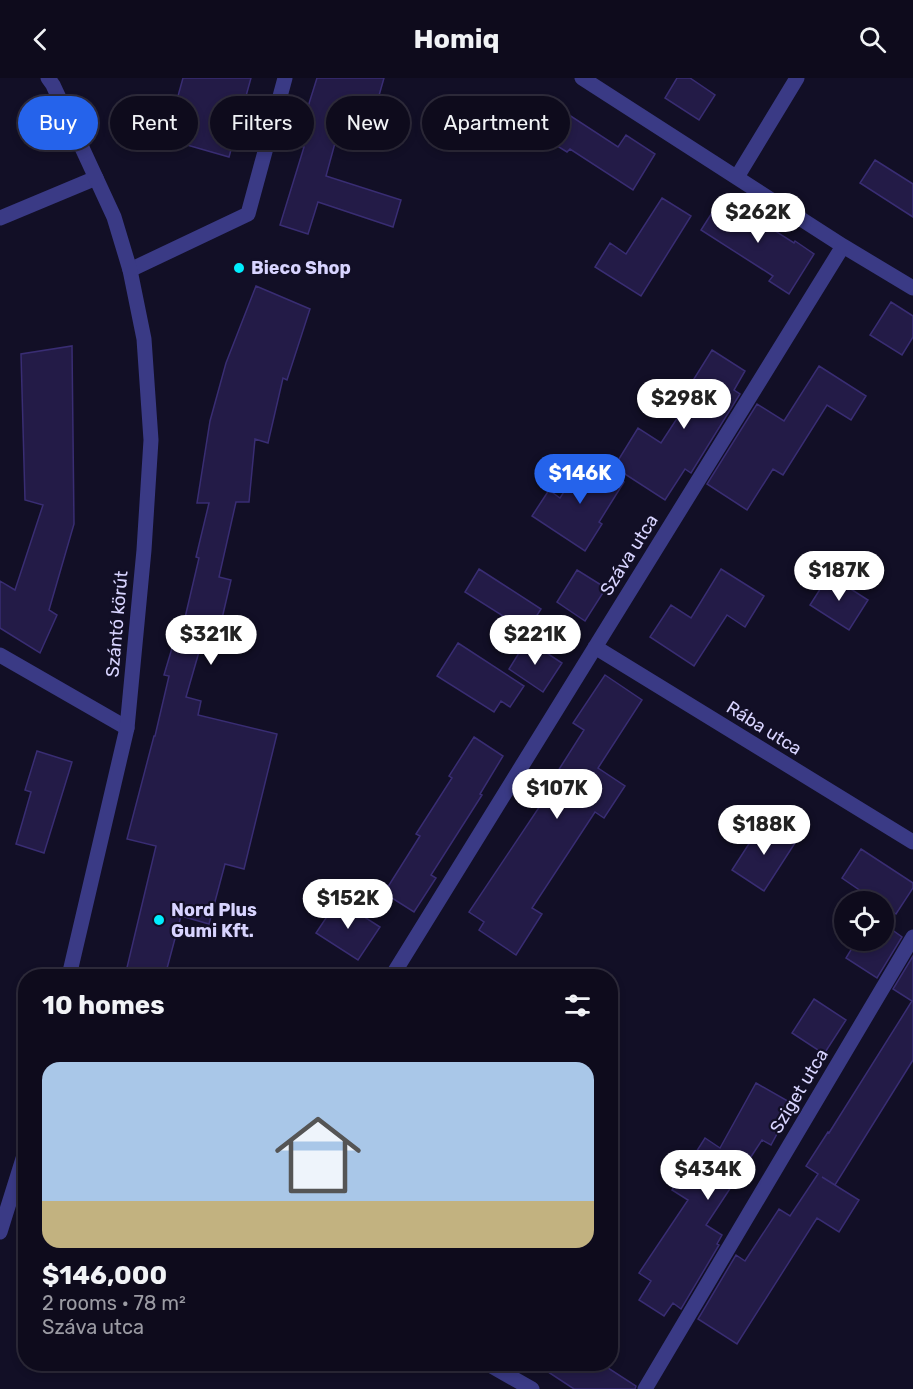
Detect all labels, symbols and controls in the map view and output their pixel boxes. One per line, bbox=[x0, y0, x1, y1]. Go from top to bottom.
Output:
icon: back bbox=[24, 23, 57, 56]
text: Homiq bbox=[413, 23, 500, 55]
icon: search bbox=[856, 23, 889, 56]
chip: Buy bbox=[18, 96, 98, 150]
chip: Rent bbox=[110, 96, 198, 150]
chip: Filters bbox=[210, 96, 314, 150]
chip: New bbox=[326, 96, 410, 150]
chip: Apartment bbox=[422, 96, 570, 150]
pin: $262K bbox=[716, 193, 800, 244]
text: $262K bbox=[725, 200, 791, 224]
place label: Bieco Shop bbox=[251, 257, 351, 279]
marker: Bieco Shop bbox=[232, 261, 246, 275]
pin: $298K bbox=[642, 379, 726, 430]
text: $298K bbox=[651, 386, 717, 410]
pin: $146K bbox=[538, 454, 622, 505]
text: $146K bbox=[548, 461, 612, 485]
street label: Száva utca bbox=[595, 510, 663, 600]
pin: $187K bbox=[797, 551, 881, 602]
text: $187K bbox=[808, 558, 870, 582]
street label: Szántó körút bbox=[101, 570, 133, 678]
pin: $321K bbox=[169, 615, 253, 666]
pin: $221K bbox=[493, 615, 577, 666]
text: $321K bbox=[180, 622, 242, 646]
text: $221K bbox=[504, 622, 566, 646]
street label: Rába utca bbox=[722, 696, 806, 760]
pin: $107K bbox=[515, 769, 599, 820]
text: $107K bbox=[526, 776, 588, 800]
pin: $188K bbox=[722, 805, 806, 856]
text: $188K bbox=[732, 812, 796, 836]
pin: $152K bbox=[306, 879, 390, 930]
text: $152K bbox=[317, 886, 379, 910]
map controls bbox=[834, 891, 894, 951]
button: locate bbox=[834, 891, 894, 951]
place label: Nord Plus Gumi Kft. bbox=[171, 899, 257, 942]
marker: Nord Plus Gumi Kft. bbox=[152, 913, 166, 927]
icon: filters bbox=[561, 989, 594, 1022]
text: 10 homes bbox=[42, 990, 165, 1021]
street label: Sziget utca bbox=[765, 1045, 833, 1137]
icon: home bbox=[264, 1101, 372, 1209]
pin: $434K bbox=[666, 1150, 750, 1201]
text: $434K bbox=[674, 1157, 742, 1181]
text: $146,000 bbox=[42, 1260, 167, 1291]
text: 2 rooms · 78 m² bbox=[42, 1291, 186, 1315]
text: Száva utca bbox=[42, 1315, 144, 1339]

